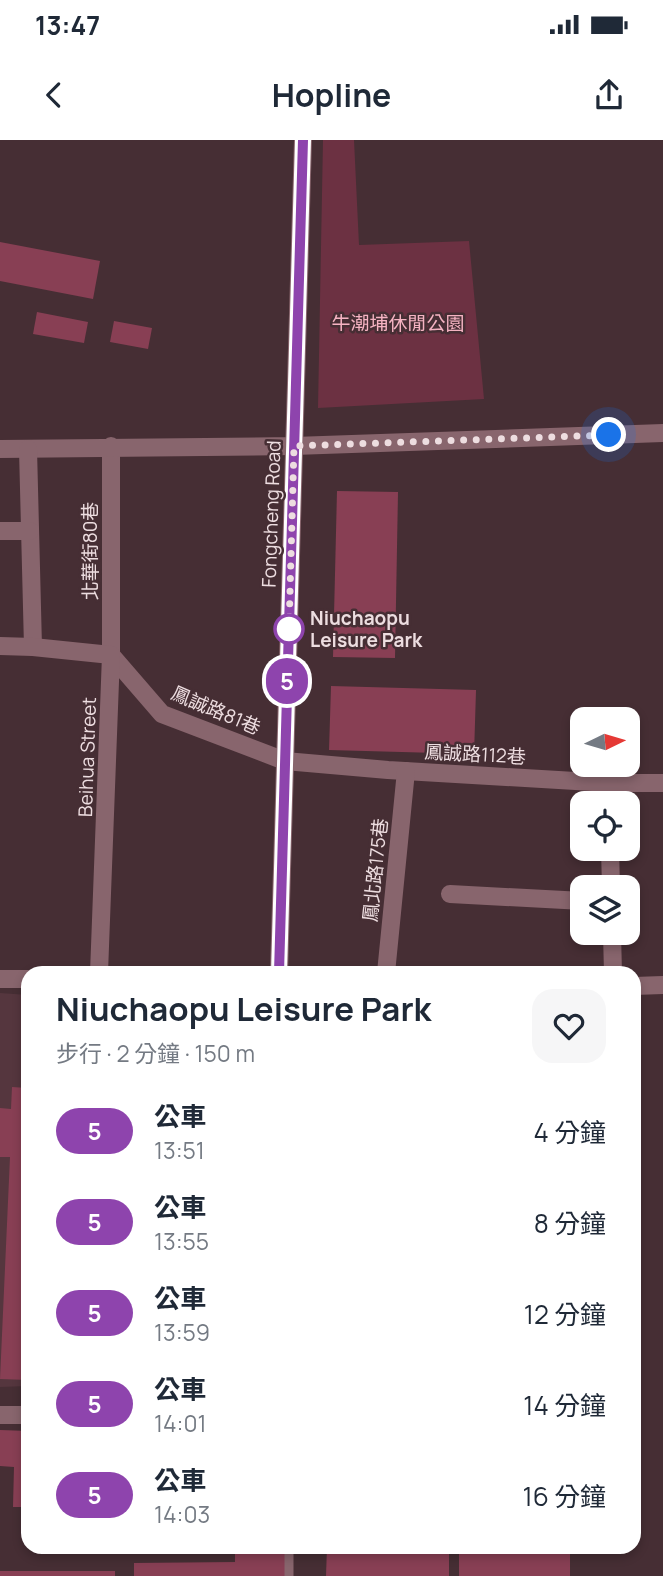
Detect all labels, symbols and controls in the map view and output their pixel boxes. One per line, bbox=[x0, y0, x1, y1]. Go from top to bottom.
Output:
text: 13:47 bbox=[35, 7, 100, 43]
text: Hopline bbox=[272, 73, 391, 117]
icon: back bbox=[35, 76, 73, 114]
icon: share bbox=[590, 76, 628, 114]
park label: 牛潮埔休閒公園 bbox=[331, 310, 465, 336]
your location bbox=[591, 417, 626, 452]
street label: Fongcheng Road bbox=[255, 440, 287, 588]
street label: 北華街80巷 bbox=[77, 502, 103, 600]
place label: Niuchaopu Leisure Park bbox=[310, 605, 423, 653]
marker: Niuchaopu Leisure Park bbox=[274, 614, 304, 644]
line badge: 5 bbox=[264, 658, 310, 704]
text: 5 bbox=[280, 664, 294, 697]
street label: 鳳誠路81巷 bbox=[167, 680, 265, 740]
street label: Beihua Street bbox=[72, 697, 102, 817]
north arrow bbox=[570, 707, 640, 777]
map controls bbox=[570, 707, 640, 945]
street label: 鳳誠路112巷 bbox=[424, 738, 526, 770]
button: locate bbox=[570, 791, 640, 861]
street label: 鳳北路175巷 bbox=[357, 817, 393, 923]
button: layers bbox=[570, 875, 640, 945]
text: Niuchaopu Leisure Park bbox=[56, 986, 431, 1031]
button: heart bbox=[532, 989, 606, 1063]
text: 步行 · 2 分鐘 · 150 m bbox=[56, 1037, 255, 1069]
text: 公車 bbox=[154, 1098, 206, 1134]
text: 5 bbox=[87, 1114, 102, 1147]
text: 4 分鐘 bbox=[533, 1114, 606, 1150]
text: 13:51 bbox=[154, 1134, 205, 1166]
text: 公車 bbox=[154, 1189, 206, 1225]
text: 5 bbox=[87, 1205, 102, 1238]
text: 8 分鐘 bbox=[534, 1205, 606, 1241]
text: 13:55 bbox=[154, 1225, 209, 1257]
text: 公車 bbox=[154, 1280, 206, 1316]
text: 5 bbox=[87, 1296, 102, 1329]
text: 12 分鐘 bbox=[524, 1296, 606, 1332]
text: 13:59 bbox=[154, 1316, 210, 1348]
text: 公車 bbox=[154, 1371, 206, 1407]
text: 5 bbox=[87, 1387, 102, 1420]
text: 14 分鐘 bbox=[523, 1387, 606, 1423]
text: 14:01 bbox=[154, 1407, 206, 1439]
text: 公車 bbox=[154, 1462, 206, 1498]
text: 5 bbox=[87, 1478, 102, 1511]
text: 16 分鐘 bbox=[523, 1478, 606, 1514]
text: 14:03 bbox=[154, 1498, 210, 1530]

